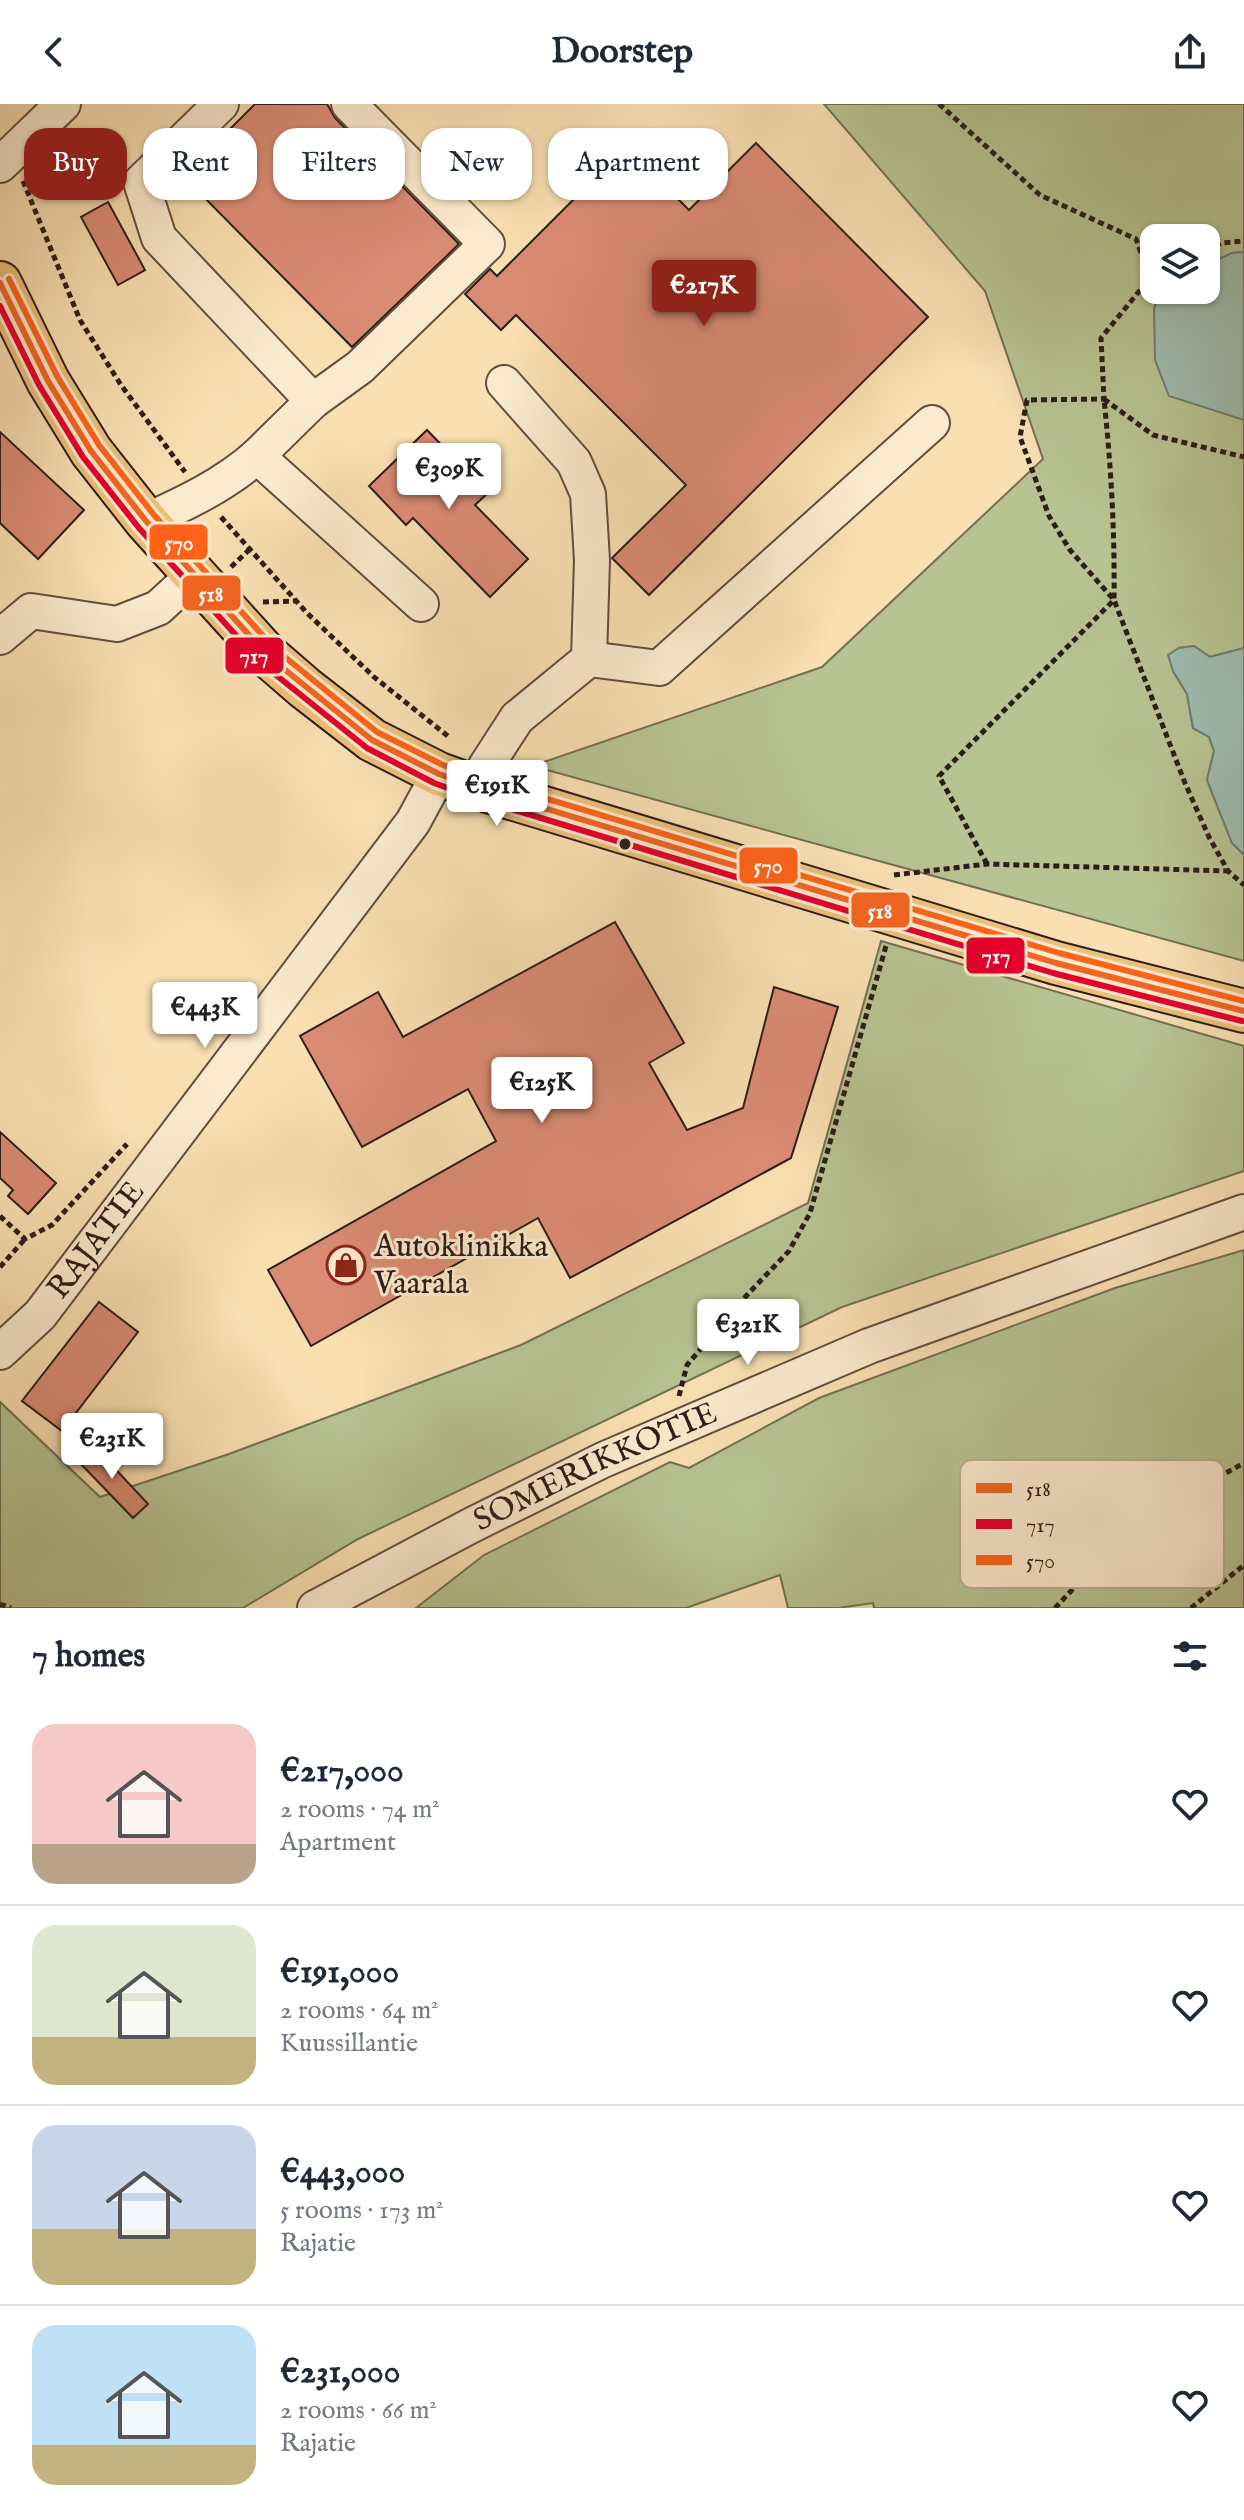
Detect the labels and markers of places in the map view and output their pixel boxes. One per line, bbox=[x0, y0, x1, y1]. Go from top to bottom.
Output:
pin: €217K bbox=[648, 260, 760, 328]
pin: €309K bbox=[393, 443, 505, 511]
pin: €191K bbox=[441, 760, 553, 828]
unlabelled marker bbox=[617, 836, 633, 852]
pin: €443K bbox=[149, 982, 261, 1050]
pin: €125K bbox=[486, 1057, 598, 1125]
place label: Autoklinikka Vaarala bbox=[373, 1227, 549, 1305]
shop icon: Autoklinikka Vaarala bbox=[325, 1244, 367, 1286]
pin: €321K bbox=[692, 1299, 804, 1367]
pin: €231K bbox=[56, 1413, 168, 1481]

